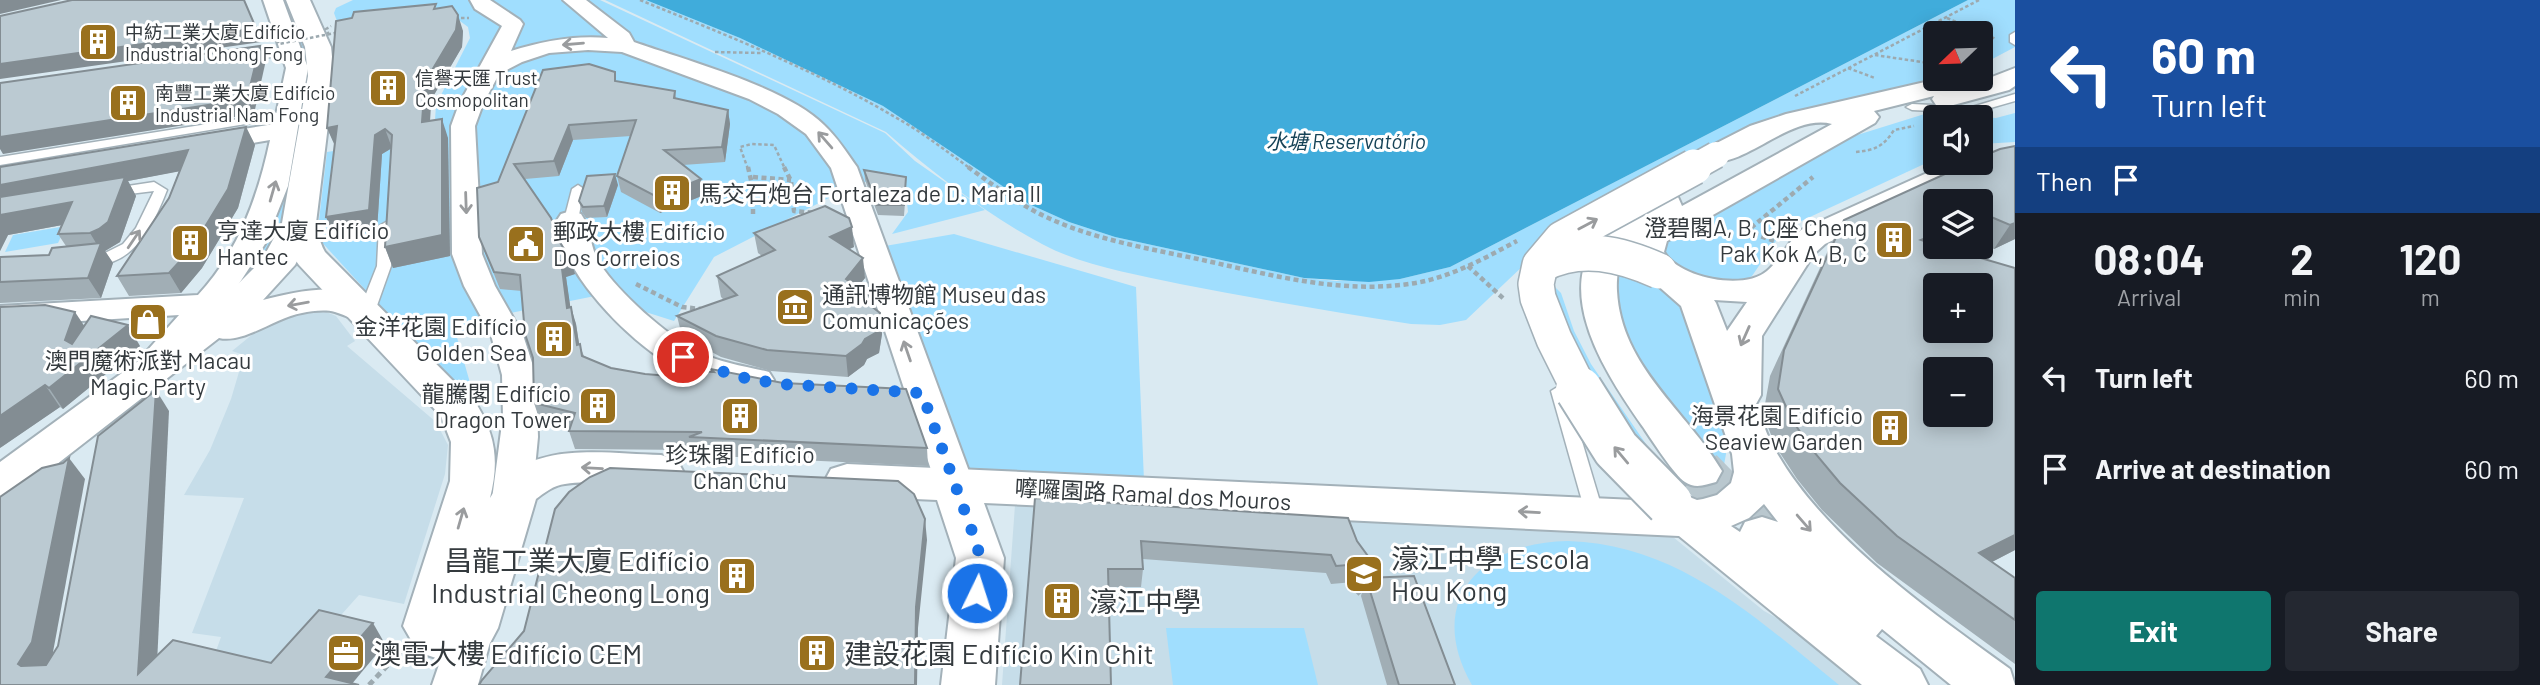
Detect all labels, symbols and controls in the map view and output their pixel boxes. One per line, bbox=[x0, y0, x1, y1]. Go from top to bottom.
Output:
place label: 中紡工業大廈 Edifício Industrial Chong Fong bbox=[125, 20, 305, 65]
building icon: 中紡工業大廈 Edifício Industrial Chong Fong bbox=[77, 21, 119, 63]
north arrow bbox=[1923, 21, 1993, 91]
map controls bbox=[1923, 21, 1993, 427]
text: 60 m bbox=[2151, 25, 2256, 84]
icon: left bbox=[2036, 28, 2127, 119]
one-way arrow bbox=[562, 38, 585, 51]
place label: 信譽天匯 Trust Cosmopolitan bbox=[415, 66, 538, 111]
building icon: 信譽天匯 Trust Cosmopolitan bbox=[367, 67, 409, 109]
place label: 南豐工業大廈 Edifício Industrial Nam Fong bbox=[155, 81, 335, 126]
building icon: 南豐工業大廈 Edifício Industrial Nam Fong bbox=[107, 82, 149, 124]
text: Turn left bbox=[2151, 85, 2268, 123]
button: sound bbox=[1923, 105, 1993, 175]
water label: 水塘 Reservatório bbox=[1266, 128, 1426, 153]
one-way arrow bbox=[817, 132, 833, 150]
icon: arrive bbox=[2107, 161, 2145, 199]
text: Then bbox=[2036, 165, 2093, 196]
building icon: 馬交石炮台 Fortaleza de D. Maria II bbox=[651, 172, 693, 214]
place label: 馬交石炮台 Fortaleza de D. Maria II bbox=[699, 179, 1041, 207]
one-way arrow bbox=[267, 180, 280, 202]
button: layers bbox=[1923, 189, 1993, 259]
one-way arrow bbox=[459, 191, 472, 214]
place label: 澄碧閣A, B, C座 Cheng Pak Kok A, B, C bbox=[1644, 213, 1867, 267]
place label: 亨達大廈 Edifício Hantec bbox=[217, 216, 389, 270]
place label: 郵政大樓 Edifício Dos Correios bbox=[553, 217, 725, 271]
one-way arrow bbox=[1577, 217, 1598, 230]
building icon: 澄碧閣A, B, C座 Cheng Pak Kok A, B, C bbox=[1873, 219, 1915, 261]
building icon: 亨達大廈 Edifício Hantec bbox=[169, 222, 211, 264]
public building icon: 郵政大樓 Edifício Dos Correios bbox=[505, 223, 547, 265]
one-way arrow bbox=[127, 230, 141, 250]
text: 08:04 bbox=[2094, 233, 2205, 283]
text: 2 bbox=[2290, 233, 2314, 283]
text: 120 bbox=[2399, 233, 2461, 283]
button: + bbox=[1923, 273, 1993, 343]
place label: 通訊博物館 Museu das Comunicações bbox=[822, 280, 1046, 334]
text: Arrival bbox=[2117, 283, 2181, 311]
text: min bbox=[2283, 283, 2321, 311]
text: m bbox=[2421, 283, 2440, 311]
museum icon: 通訊博物館 Museu das Comunicações bbox=[774, 286, 816, 328]
one-way arrow bbox=[287, 298, 310, 311]
shop icon: 澳門魔術派對 Macau Magic Party bbox=[127, 301, 169, 343]
place label: 金洋花園 Edifício Golden Sea bbox=[355, 312, 527, 366]
building icon: 金洋花園 Edifício Golden Sea bbox=[533, 318, 575, 360]
one-way arrow bbox=[1738, 325, 1751, 346]
pin bbox=[653, 327, 713, 387]
icon: arrive bbox=[664, 338, 702, 376]
one-way arrow bbox=[900, 341, 912, 363]
place label: 澳門魔術派對 Macau Magic Party bbox=[45, 346, 251, 400]
button: − bbox=[1923, 357, 1993, 427]
icon: left bbox=[2036, 359, 2074, 397]
text: Turn left bbox=[2095, 362, 2193, 393]
text: 60 m bbox=[2464, 362, 2519, 393]
place label: 龍騰閣 Edifício Dragon Tower bbox=[422, 379, 572, 433]
building icon: 龍騰閣 Edifício Dragon Tower bbox=[577, 385, 619, 427]
building icon: 珍珠閣 Edifício Chan Chu bbox=[719, 395, 761, 437]
place label: 海景花園 Edifício Seaview Garden bbox=[1691, 401, 1863, 455]
building icon: 海景花園 Edifício Seaview Garden bbox=[1869, 407, 1911, 449]
place label: 珍珠閣 Edifício Chan Chu bbox=[665, 440, 815, 494]
one-way arrow bbox=[1613, 446, 1628, 464]
icon: arrive bbox=[2036, 450, 2074, 488]
text: Arrive at destination bbox=[2095, 453, 2331, 484]
text: 60 m bbox=[2464, 453, 2519, 484]
one-way arrow bbox=[581, 461, 604, 474]
street label: 嚤囉園路 Ramal dos Mouros bbox=[1014, 473, 1292, 515]
one-way arrow bbox=[1518, 506, 1541, 519]
one-way arrow bbox=[456, 507, 469, 529]
one-way arrow bbox=[1796, 513, 1812, 531]
place label: 濠江中學 Escola Hou Kong bbox=[1391, 541, 1590, 607]
place label: 昌龍工業大廈 Edifício Industrial Cheong Long bbox=[431, 543, 710, 609]
school or university icon: 濠江中學 Escola Hou Kong bbox=[1343, 553, 1385, 595]
building icon: 昌龍工業大廈 Edifício Industrial Cheong Long bbox=[716, 555, 758, 597]
position arrow bbox=[940, 556, 1014, 630]
building icon: 濠江中學 bbox=[1041, 580, 1083, 622]
place label: 濠江中學 bbox=[1089, 584, 1201, 618]
button: Exit bbox=[2036, 591, 2271, 671]
button: Share bbox=[2285, 591, 2519, 671]
office icon: 澳電大樓 Edifício CEM bbox=[325, 632, 367, 674]
building icon: 建設花園 Edifício Kin Chit bbox=[796, 632, 838, 674]
place label: 澳電大樓 Edifício CEM bbox=[373, 636, 642, 670]
place label: 建設花園 Edifício Kin Chit bbox=[844, 636, 1154, 670]

